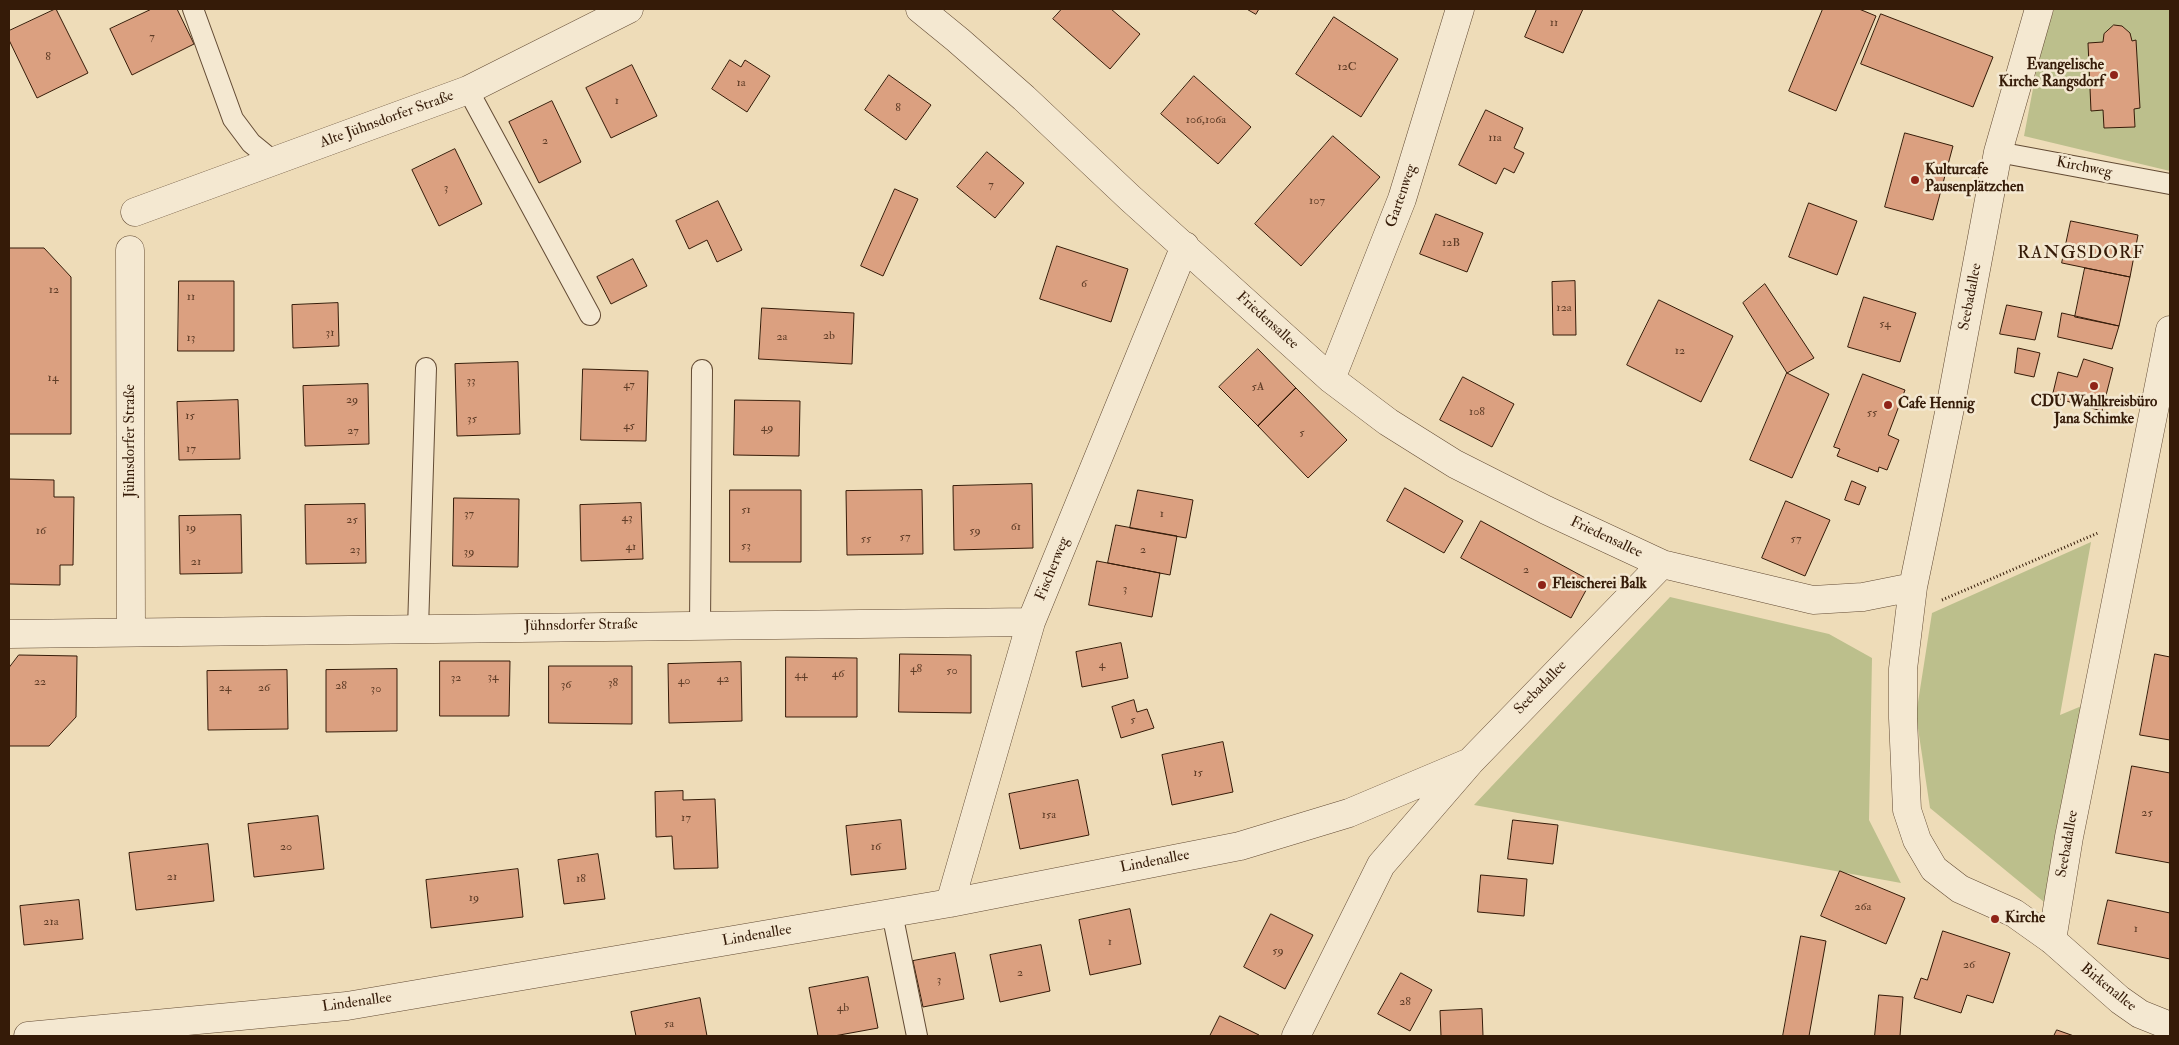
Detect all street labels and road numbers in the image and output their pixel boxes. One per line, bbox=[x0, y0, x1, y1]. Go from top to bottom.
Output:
street label: Alte Jühnsdorfer Straße bbox=[318, 87, 456, 153]
street label: Kirchweg bbox=[2055, 154, 2113, 182]
street label: Gartenweg bbox=[1383, 162, 1421, 230]
street label: Seebadallee bbox=[1956, 262, 1986, 332]
street label: Friedensallee bbox=[1232, 288, 1302, 354]
street label: Jühnsdorfer Straße bbox=[122, 384, 140, 498]
street label: Friedensallee bbox=[1567, 513, 1645, 563]
street label: Fischerweg bbox=[1032, 535, 1074, 603]
street label: Jühnsdorfer Straße bbox=[524, 616, 638, 636]
street label: Seebadallee bbox=[1511, 657, 1571, 719]
street label: Seebadallee bbox=[2053, 809, 2083, 879]
street label: Lindenallee bbox=[1119, 846, 1191, 878]
street label: Lindenallee bbox=[721, 921, 793, 951]
street label: Birkenallee bbox=[2076, 960, 2140, 1016]
street label: Lindenallee bbox=[321, 989, 393, 1017]

